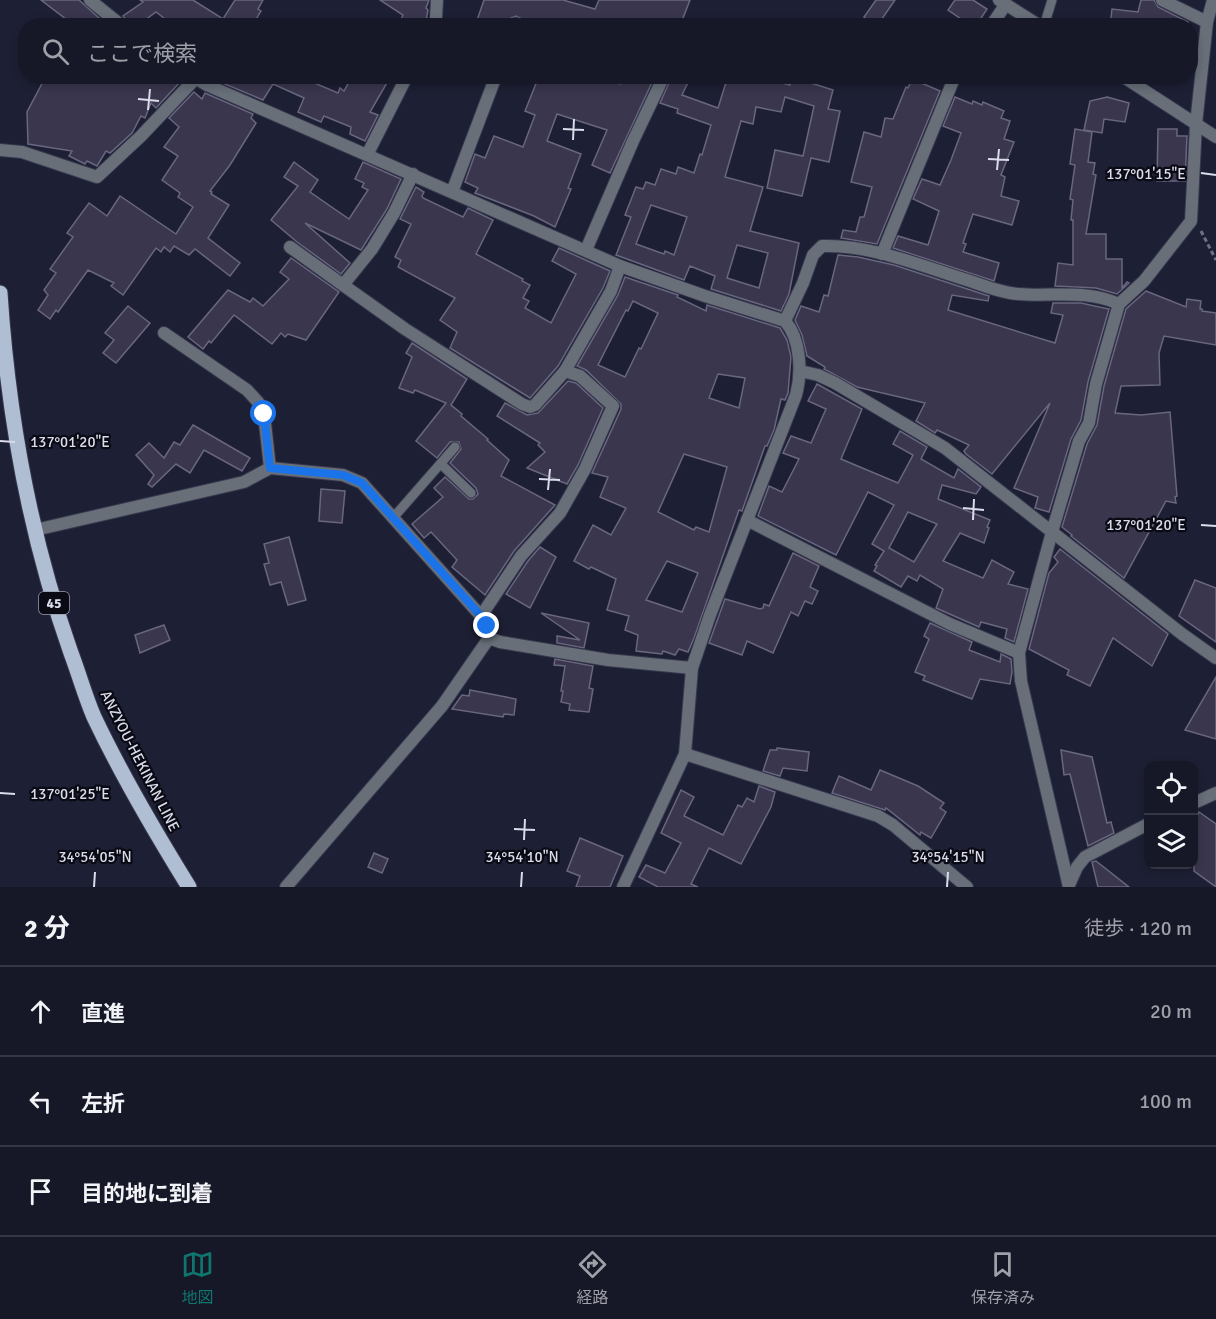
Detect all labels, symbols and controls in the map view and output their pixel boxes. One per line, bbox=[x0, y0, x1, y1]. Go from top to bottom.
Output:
search box bbox=[18, 18, 1198, 84]
icon: search bbox=[39, 35, 72, 68]
text: ここで検索 bbox=[87, 40, 197, 67]
text: 137°01'15"E bbox=[1106, 165, 1186, 183]
route start bbox=[250, 400, 276, 426]
text: 137°01'20"E bbox=[30, 433, 110, 451]
text: 137°01'20"E bbox=[1106, 516, 1186, 534]
road number: 45 bbox=[39, 592, 69, 614]
route end bbox=[473, 612, 499, 638]
street label: ANZYOU-HEKINAN LINE bbox=[97, 687, 183, 835]
map controls bbox=[1144, 761, 1198, 869]
button: locate bbox=[1144, 761, 1198, 815]
text: 137°01'25"E bbox=[30, 785, 110, 803]
button: layers bbox=[1144, 815, 1198, 869]
text: 34°54'05"N bbox=[58, 848, 132, 866]
text: 34°54'10"N bbox=[485, 848, 559, 866]
text: 34°54'15"N bbox=[911, 848, 985, 866]
text: 2 分 bbox=[24, 913, 70, 945]
text: 徒歩 · 120 m bbox=[1084, 916, 1192, 941]
icon: ahead bbox=[24, 995, 57, 1028]
text: 20 m bbox=[1150, 999, 1192, 1024]
text: 直進 bbox=[81, 1000, 125, 1027]
icon: left bbox=[24, 1085, 57, 1118]
text: 100 m bbox=[1139, 1089, 1192, 1114]
text: 左折 bbox=[81, 1090, 125, 1117]
icon: arrive bbox=[24, 1175, 57, 1208]
text: 目的地に到着 bbox=[81, 1180, 213, 1207]
tab: 地図 bbox=[181, 1248, 214, 1308]
tab: 経路 bbox=[576, 1248, 609, 1308]
tab: 保存済み bbox=[971, 1248, 1035, 1308]

